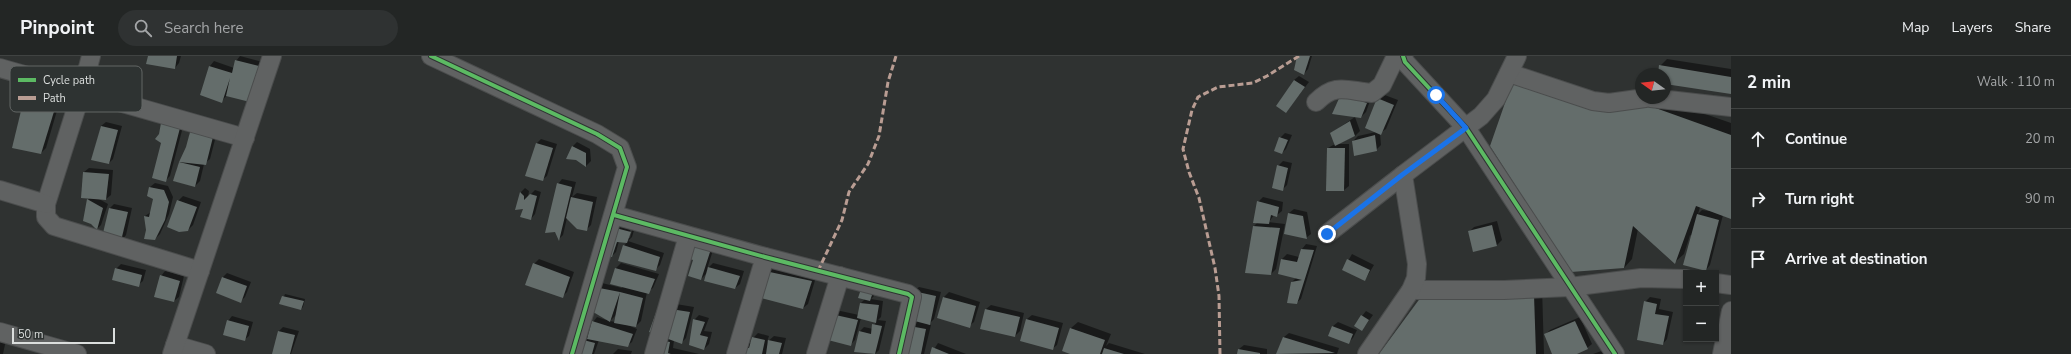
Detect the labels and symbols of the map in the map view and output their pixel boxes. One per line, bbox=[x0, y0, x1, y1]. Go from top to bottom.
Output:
legend bbox=[10, 66, 142, 112]
north arrow bbox=[1635, 68, 1671, 104]
text: Cycle path bbox=[43, 73, 95, 88]
route start bbox=[1427, 86, 1445, 104]
text: Path bbox=[43, 91, 66, 106]
route end bbox=[1318, 225, 1336, 243]
scale bar bbox=[12, 326, 115, 345]

